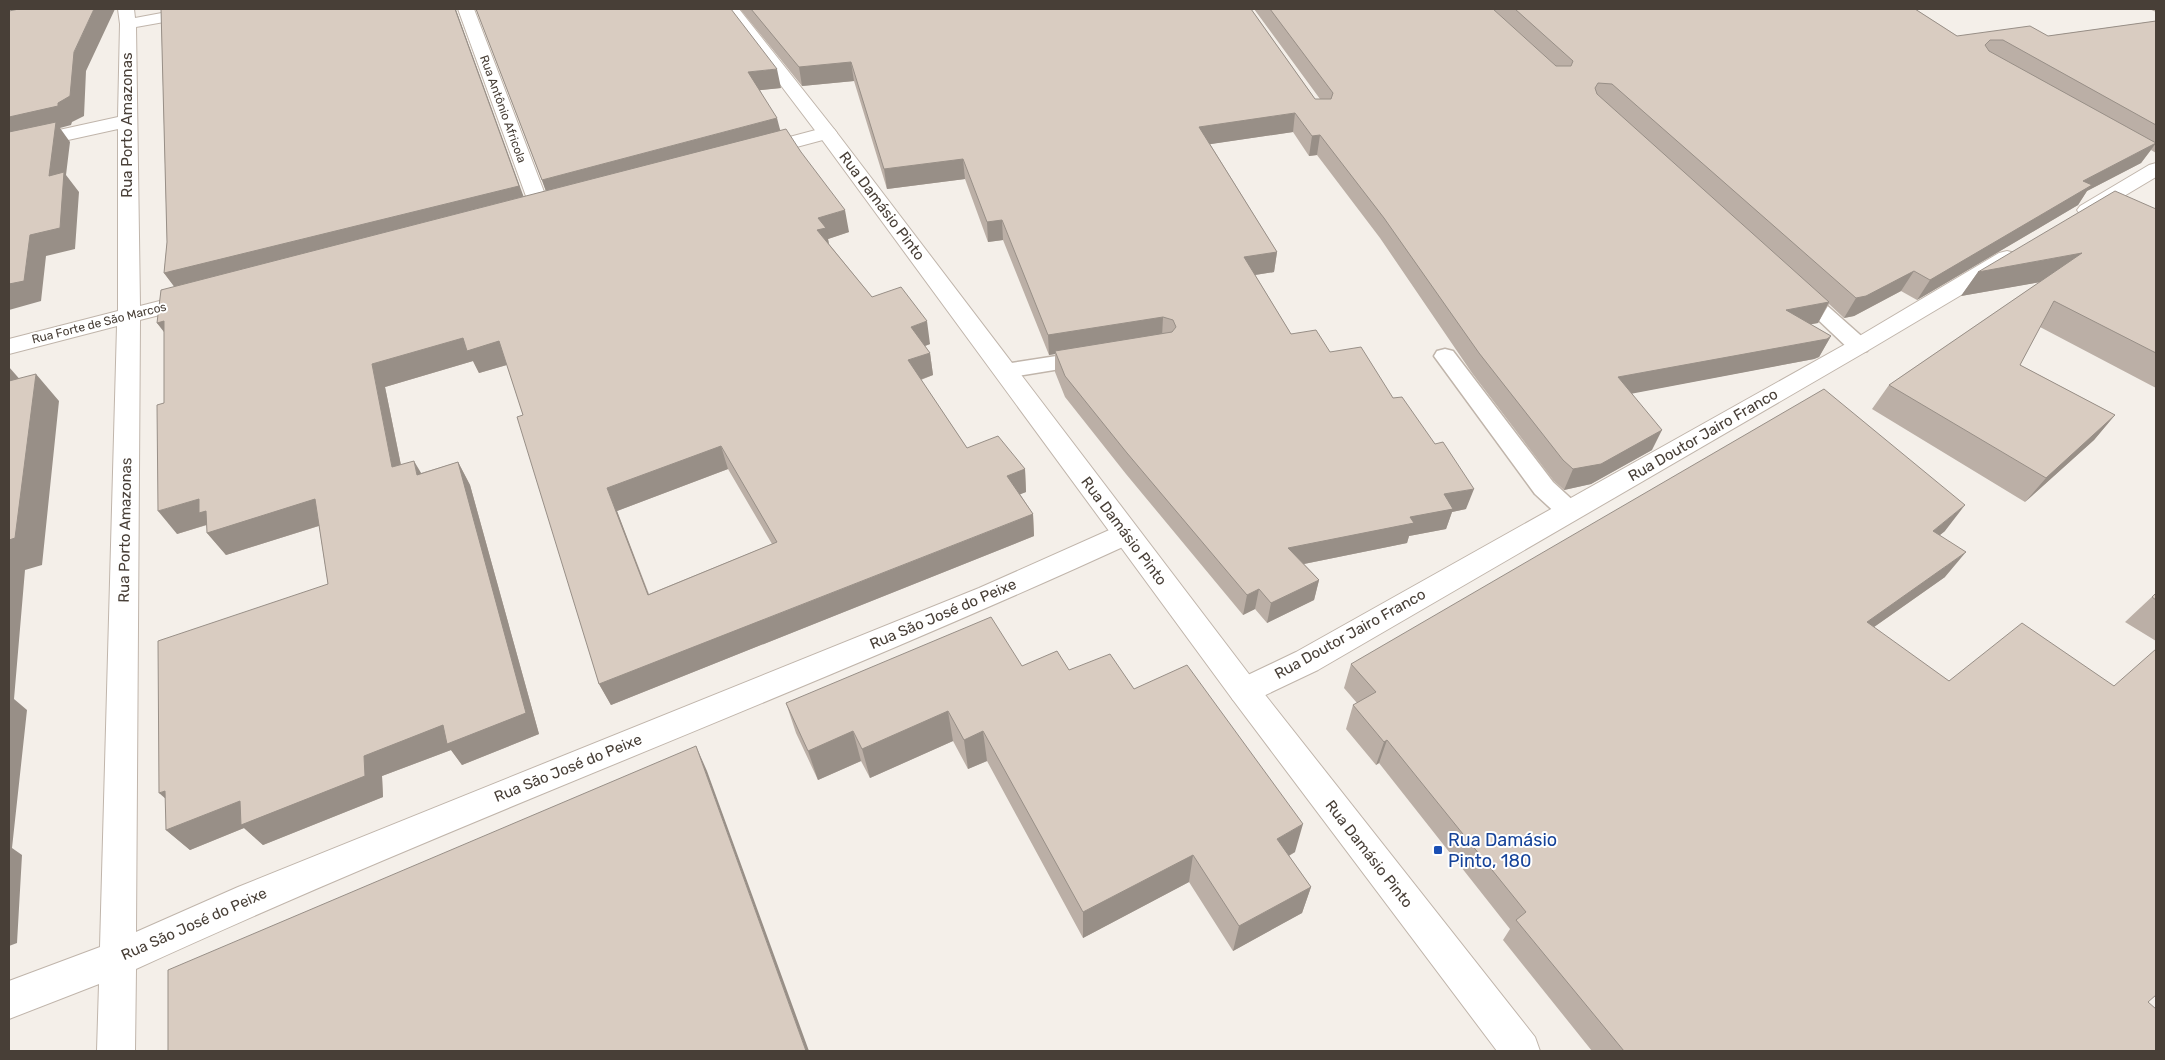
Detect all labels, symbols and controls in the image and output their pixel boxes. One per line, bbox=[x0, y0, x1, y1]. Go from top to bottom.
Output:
street label: Rua Porto Amazonas bbox=[118, 52, 136, 198]
street label: Rua Antônio Africola bbox=[477, 53, 529, 165]
street label: Rua Damásio Pinto bbox=[835, 148, 929, 264]
street label: Rua Forte de São Marcos bbox=[30, 299, 168, 347]
street label: Rua Doutor Jairo Franco bbox=[1625, 385, 1781, 485]
street label: Rua Porto Amazonas bbox=[115, 457, 135, 603]
street label: Rua Damásio Pinto bbox=[1077, 473, 1171, 589]
street label: Rua São José do Peixe bbox=[867, 575, 1019, 653]
street label: Rua Doutor Jairo Franco bbox=[1271, 585, 1429, 683]
street label: Rua São José do Peixe bbox=[492, 730, 644, 806]
street label: Rua Damásio Pinto bbox=[1321, 797, 1417, 911]
place label: Rua Damásio Pinto, 180 bbox=[1448, 829, 1557, 872]
marker: Rua Damásio Pinto, 180 bbox=[1432, 844, 1444, 856]
street label: Rua São José do Peixe bbox=[118, 884, 270, 964]

